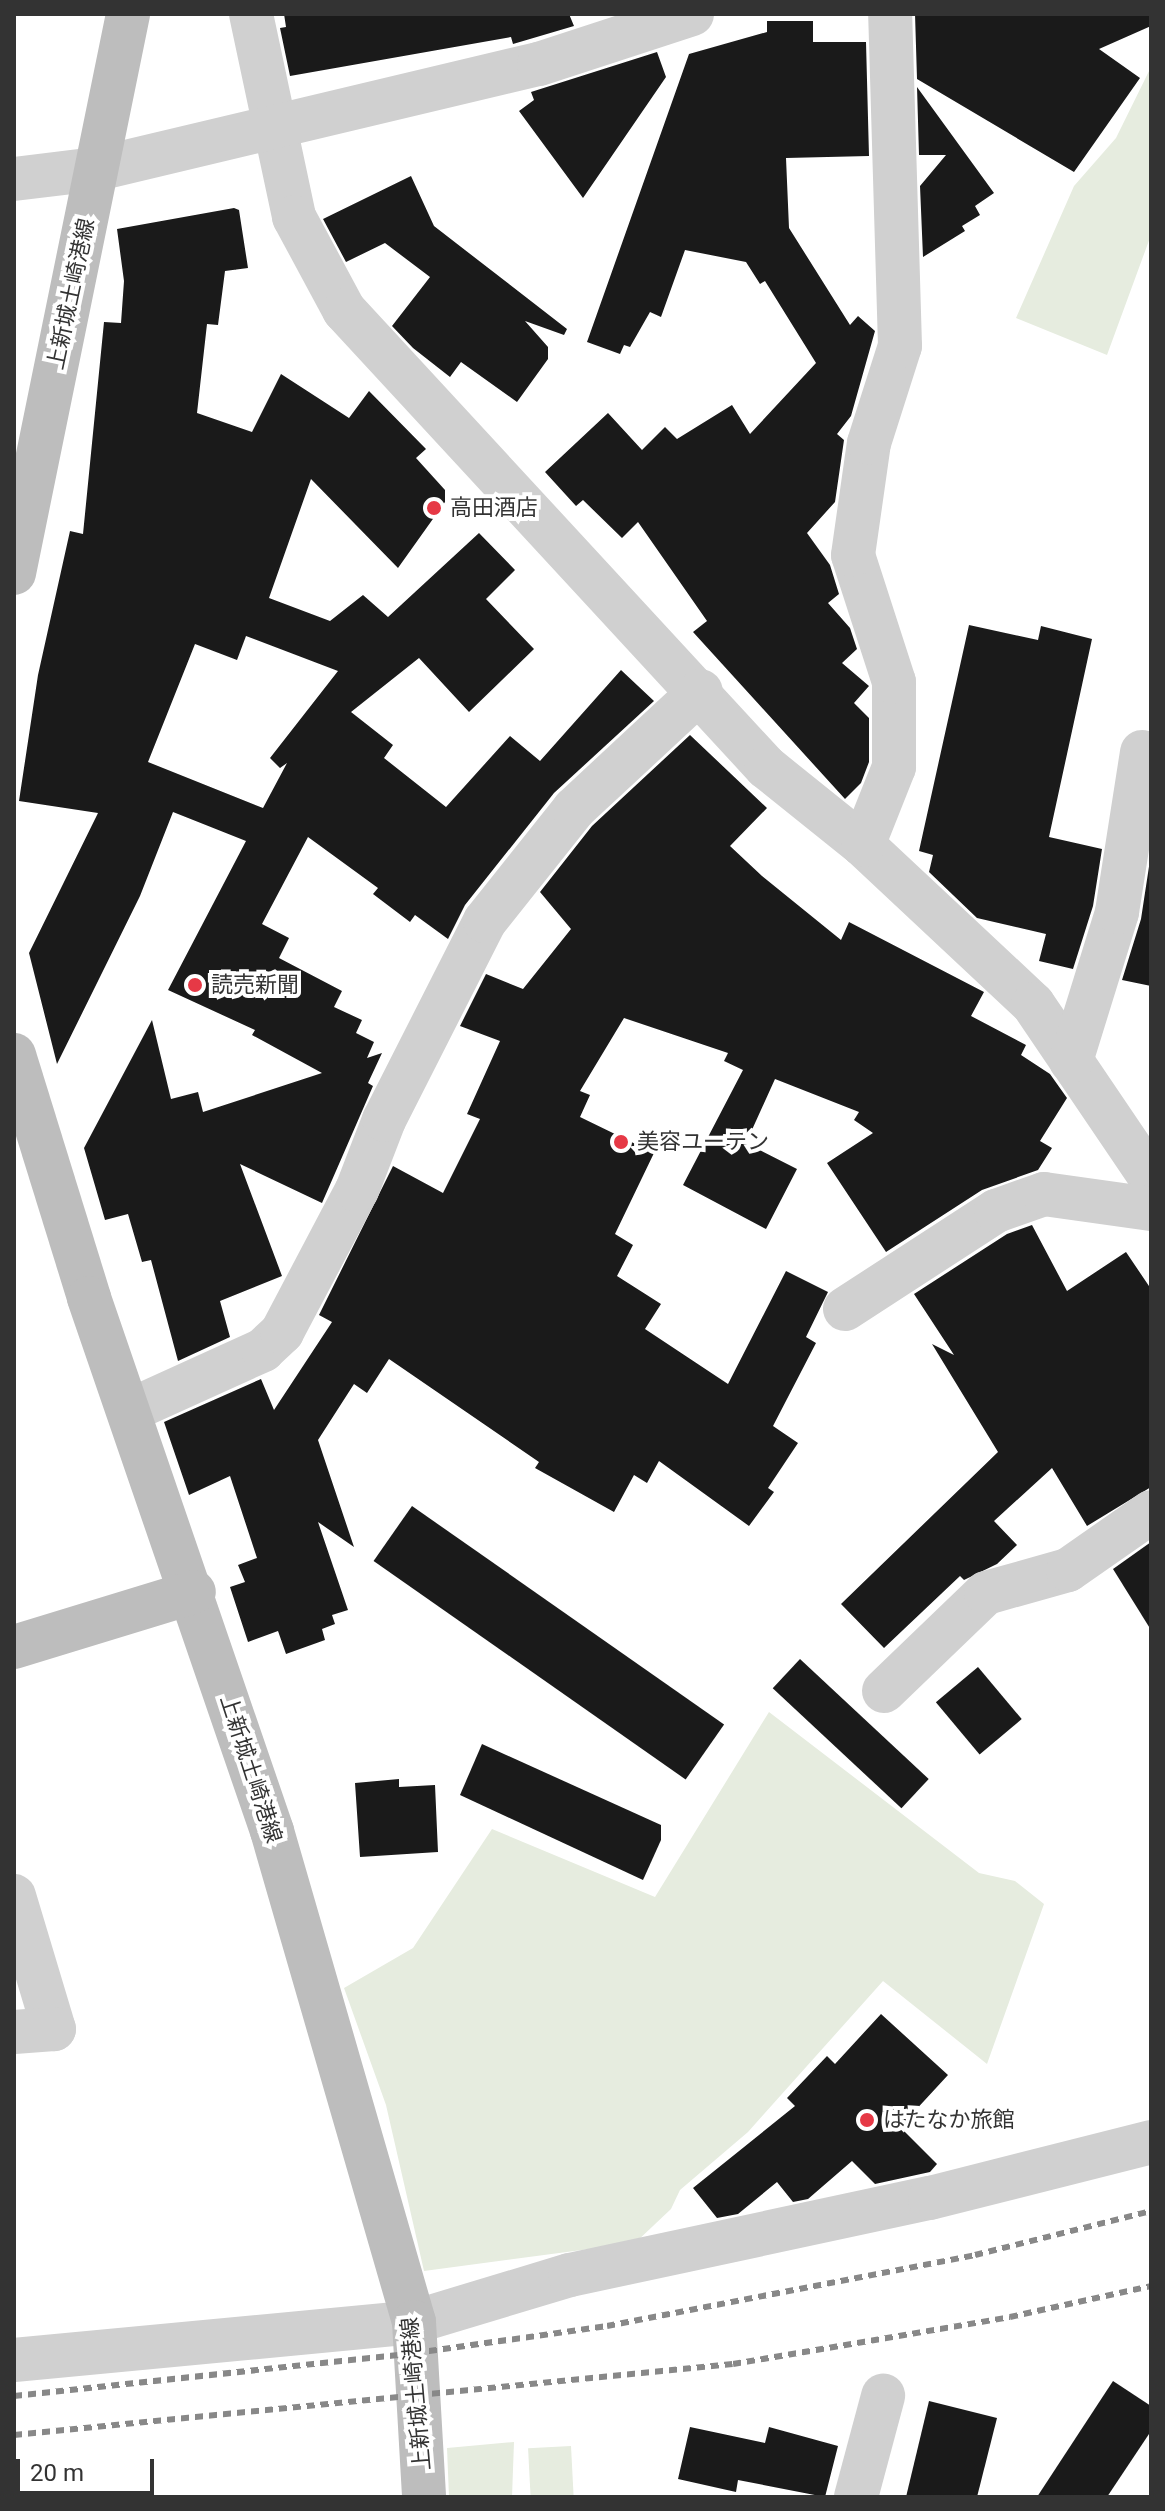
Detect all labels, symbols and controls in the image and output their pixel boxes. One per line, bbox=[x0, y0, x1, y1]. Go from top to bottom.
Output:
street label: 上新城土崎港線 bbox=[42, 216, 100, 372]
place label: 高田酒店 bbox=[450, 495, 538, 521]
marker: 高田酒店 bbox=[425, 499, 443, 517]
place label: 読売新聞 bbox=[211, 972, 299, 998]
marker: 読売新聞 bbox=[186, 976, 204, 994]
place label: 美容ユーテン bbox=[637, 1129, 769, 1155]
marker: 美容ユーテン bbox=[612, 1133, 630, 1151]
street label: 上新城土崎港線 bbox=[215, 1692, 287, 1846]
place label: はたなか旅館 bbox=[883, 2107, 1015, 2133]
marker: はたなか旅館 bbox=[858, 2111, 876, 2129]
street label: 上新城土崎港線 bbox=[396, 2316, 436, 2472]
scale bar bbox=[20, 2443, 158, 2493]
text: 20 m bbox=[30, 2459, 84, 2487]

